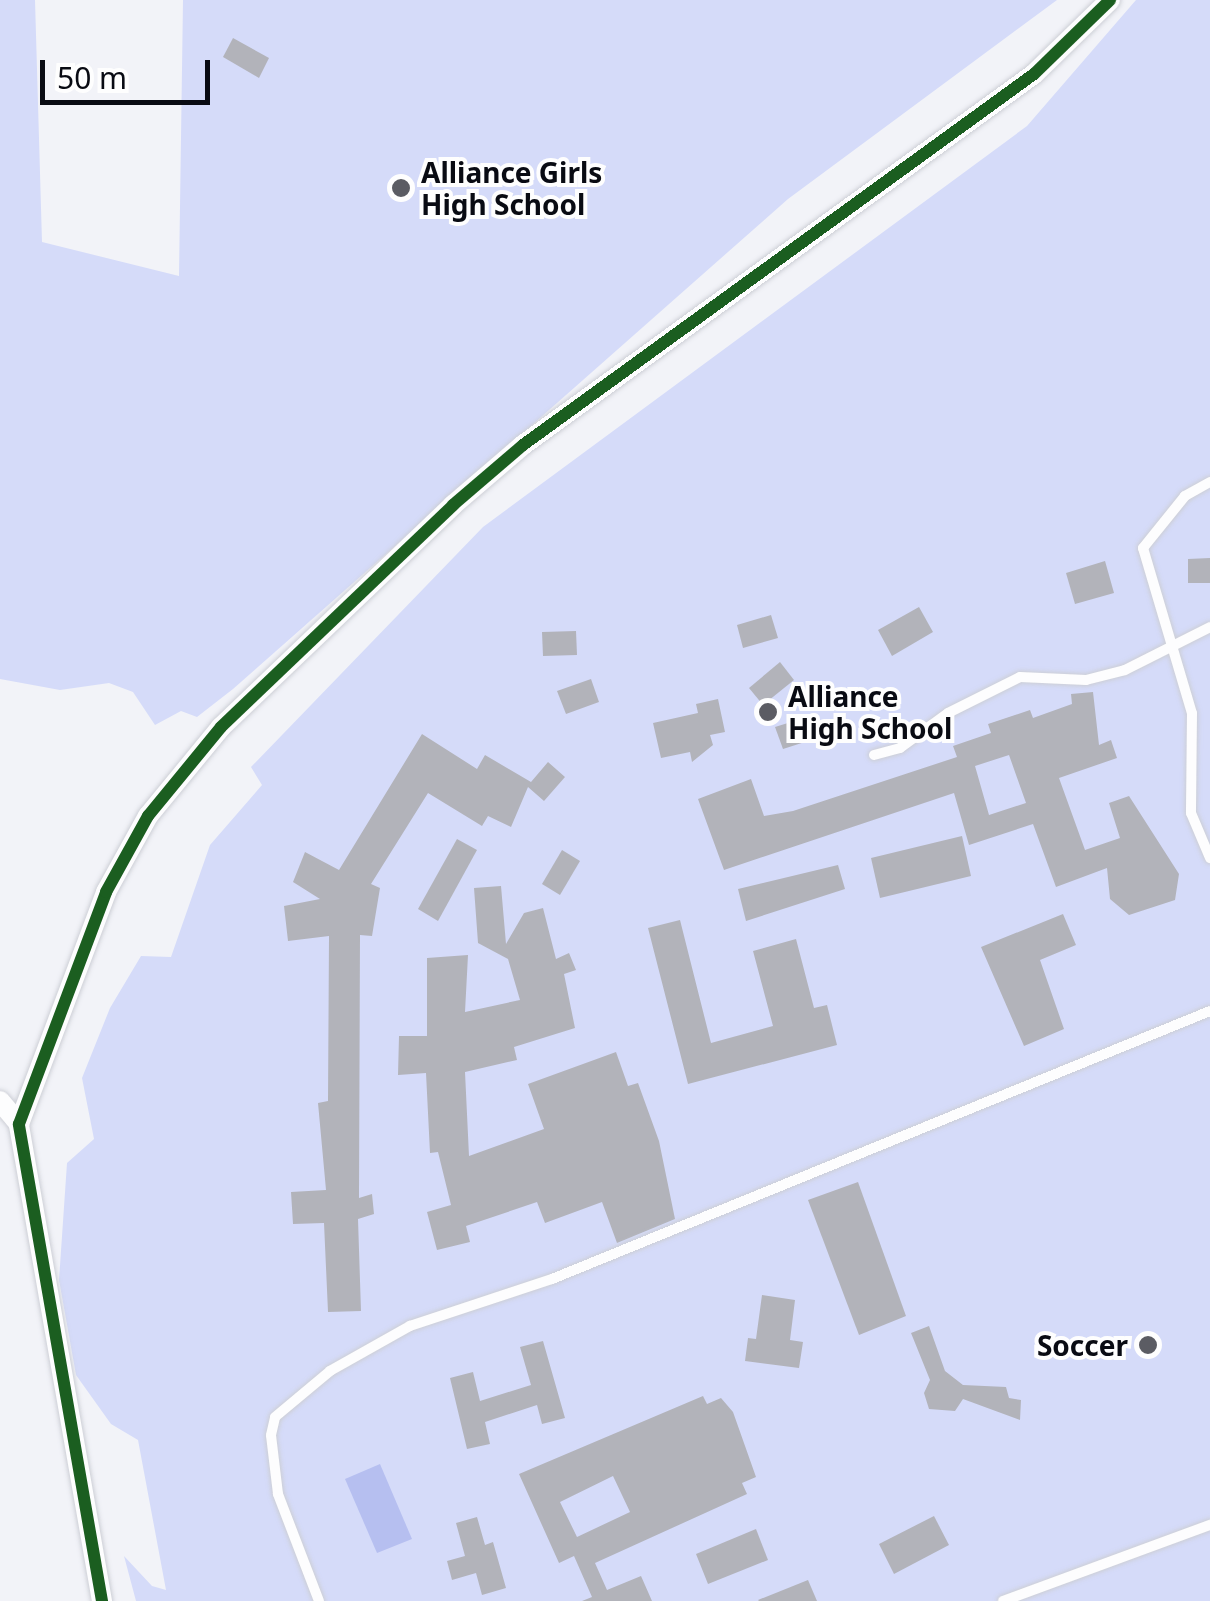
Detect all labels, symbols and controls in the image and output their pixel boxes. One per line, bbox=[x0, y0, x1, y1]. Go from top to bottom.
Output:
scale bar bbox=[45, 40, 215, 102]
text: 50 m bbox=[57, 57, 127, 98]
place label: Alliance Girls High School bbox=[421, 155, 602, 221]
marker: Alliance Girls High School bbox=[390, 177, 412, 199]
place label: Alliance High School bbox=[788, 679, 952, 745]
marker: Alliance High School bbox=[757, 701, 779, 723]
place label: Soccer bbox=[1037, 1328, 1128, 1362]
marker: Soccer bbox=[1137, 1334, 1159, 1356]

